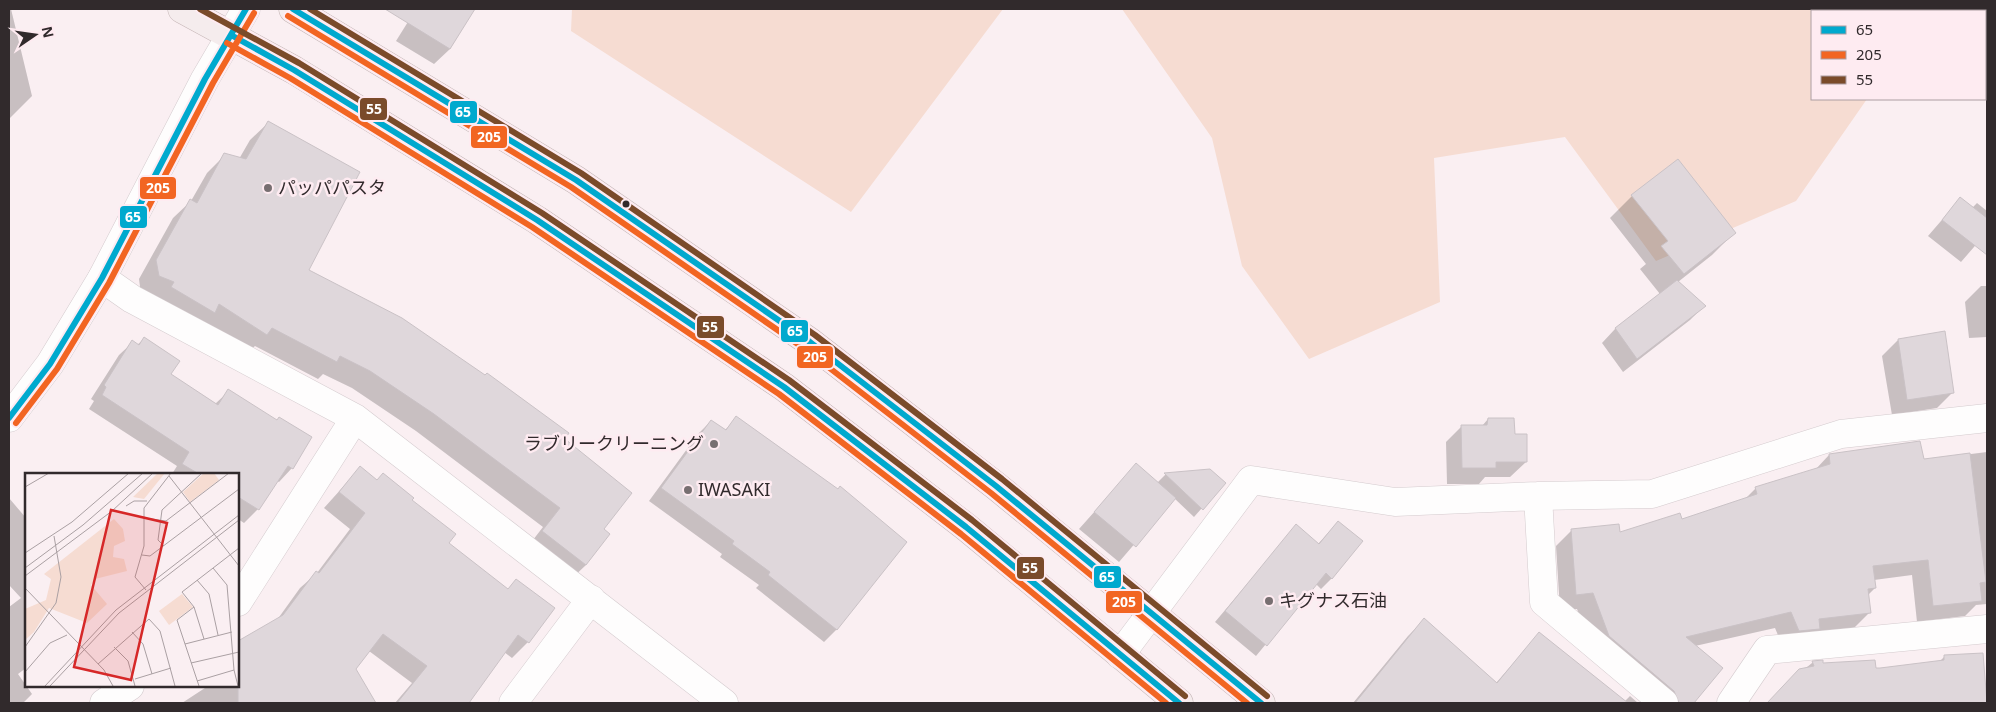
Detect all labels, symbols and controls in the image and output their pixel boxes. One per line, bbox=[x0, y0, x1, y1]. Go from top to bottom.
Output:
north arrow bbox=[10, 10, 60, 60]
legend bbox=[1811, 10, 1986, 100]
text: 65 bbox=[1856, 19, 1873, 39]
text: N bbox=[38, 24, 59, 40]
text: 205 bbox=[1856, 44, 1882, 64]
text: 55 bbox=[1856, 69, 1873, 89]
line badge: 55 bbox=[359, 97, 388, 121]
text: 55 bbox=[366, 99, 382, 118]
line badge: 65 bbox=[449, 100, 478, 124]
text: 65 bbox=[455, 102, 471, 121]
line badge: 205 bbox=[470, 125, 508, 149]
text: 205 bbox=[477, 127, 501, 146]
place label: パッパパスタ bbox=[278, 175, 386, 199]
line badge: 205 bbox=[139, 176, 177, 200]
text: 205 bbox=[146, 178, 170, 197]
marker: パッパパスタ bbox=[262, 182, 274, 194]
unlabelled marker bbox=[621, 199, 631, 209]
line badge: 65 bbox=[119, 205, 148, 229]
text: 65 bbox=[125, 207, 141, 226]
line badge: 55 bbox=[696, 315, 725, 339]
text: 55 bbox=[702, 317, 718, 336]
line badge: 65 bbox=[780, 319, 809, 343]
text: 65 bbox=[787, 321, 803, 340]
line badge: 205 bbox=[796, 345, 834, 369]
text: 205 bbox=[803, 347, 827, 366]
place label: ラブリークリーニング bbox=[524, 431, 704, 455]
marker: ラブリークリーニング bbox=[708, 438, 720, 450]
inset map bbox=[25, 473, 239, 687]
place label: IWASAKI bbox=[698, 477, 770, 501]
marker: IWASAKI bbox=[682, 484, 694, 496]
line badge: 55 bbox=[1016, 556, 1045, 580]
text: 55 bbox=[1022, 558, 1038, 577]
line badge: 65 bbox=[1093, 565, 1122, 589]
text: 65 bbox=[1099, 567, 1115, 586]
place label: キグナス石油 bbox=[1279, 588, 1387, 612]
line badge: 205 bbox=[1105, 590, 1143, 614]
text: 205 bbox=[1112, 592, 1136, 611]
marker: キグナス石油 bbox=[1263, 595, 1275, 607]

